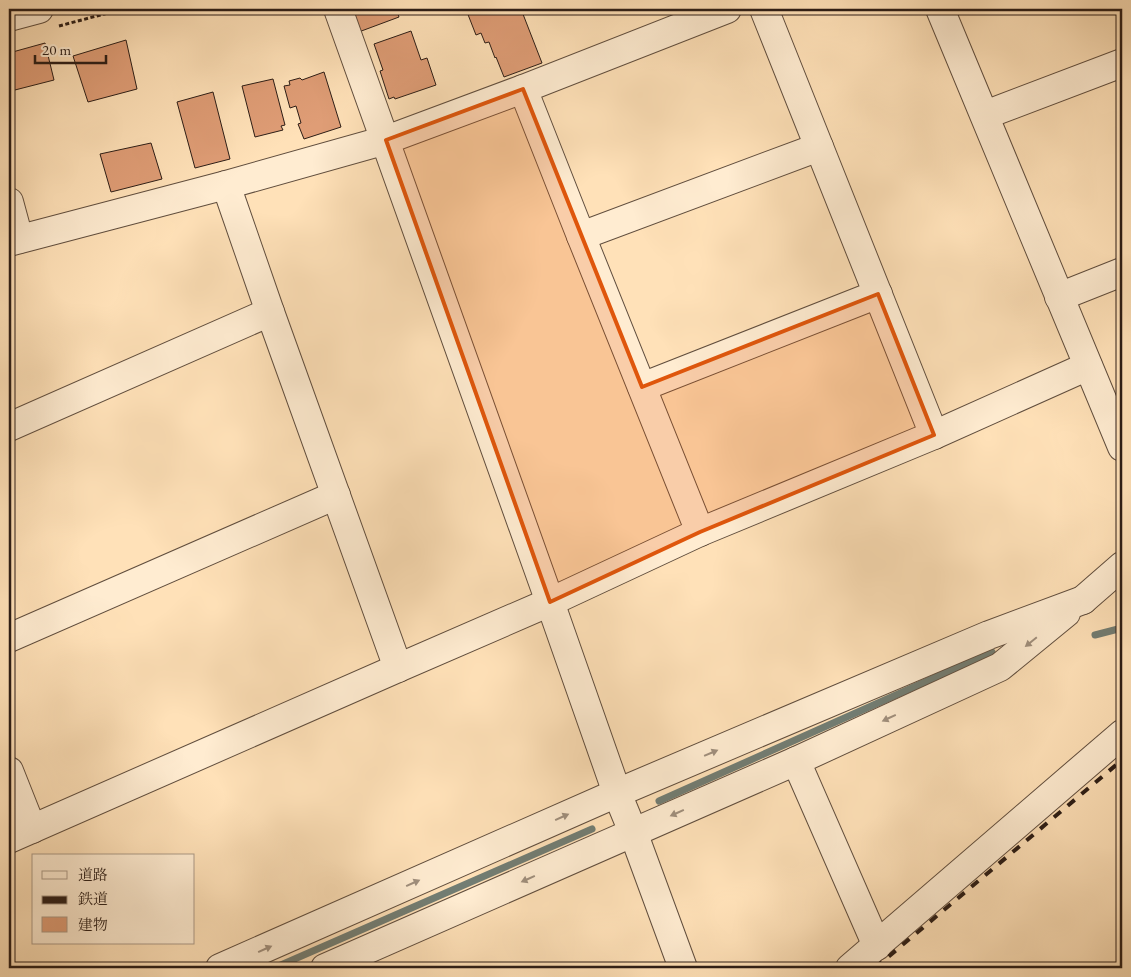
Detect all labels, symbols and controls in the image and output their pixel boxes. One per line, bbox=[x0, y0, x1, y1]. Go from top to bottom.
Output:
scale bar bbox=[35, 32, 106, 64]
text: 20 m bbox=[42, 40, 71, 59]
one-way arrow bbox=[1025, 636, 1038, 647]
one-way arrow bbox=[882, 714, 896, 722]
one-way arrow bbox=[704, 748, 718, 756]
one-way arrow bbox=[670, 809, 684, 817]
one-way arrow bbox=[555, 813, 569, 821]
legend bbox=[32, 854, 195, 944]
text: 道路 bbox=[78, 865, 108, 884]
one-way arrow bbox=[521, 875, 535, 883]
one-way arrow bbox=[406, 878, 420, 886]
text: 鉄道 bbox=[78, 889, 108, 908]
text: 建物 bbox=[78, 915, 108, 934]
one-way arrow bbox=[258, 944, 272, 952]

